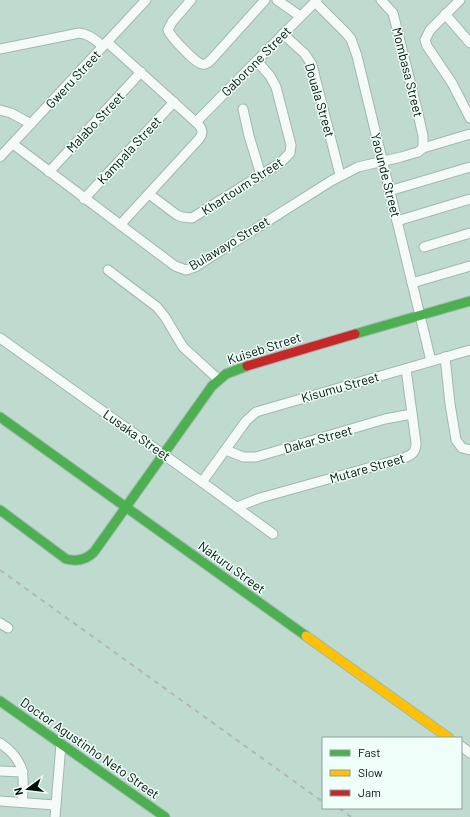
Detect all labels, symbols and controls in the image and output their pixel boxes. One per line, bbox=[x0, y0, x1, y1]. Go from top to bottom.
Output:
street label: Gaborone Street bbox=[218, 23, 294, 99]
street label: Mombasa Street bbox=[389, 25, 427, 119]
street label: Gweru Street bbox=[42, 47, 104, 111]
street label: Douala Street bbox=[302, 61, 338, 139]
street label: Malabo Street bbox=[63, 88, 127, 156]
street label: Kampala Street bbox=[94, 113, 164, 187]
street label: Yaounde Street bbox=[368, 131, 404, 219]
street label: Khartoum Street bbox=[198, 154, 286, 218]
street label: Bulawayo Street bbox=[186, 213, 272, 273]
street label: Kuiseb Street bbox=[225, 329, 303, 367]
street label: Kisumu Street bbox=[299, 368, 381, 406]
street label: Lusaka Street bbox=[100, 406, 174, 464]
street label: Dakar Street bbox=[282, 422, 354, 456]
street label: Mutare Street bbox=[328, 450, 406, 486]
street label: Nakuru Street bbox=[195, 537, 269, 597]
street label: Doctor Agustinho Neto Street bbox=[18, 694, 162, 802]
legend bbox=[322, 737, 462, 809]
text: Fast bbox=[358, 745, 381, 759]
text: Slow bbox=[358, 765, 383, 779]
north arrow bbox=[8, 769, 48, 809]
text: Jam bbox=[358, 785, 381, 799]

